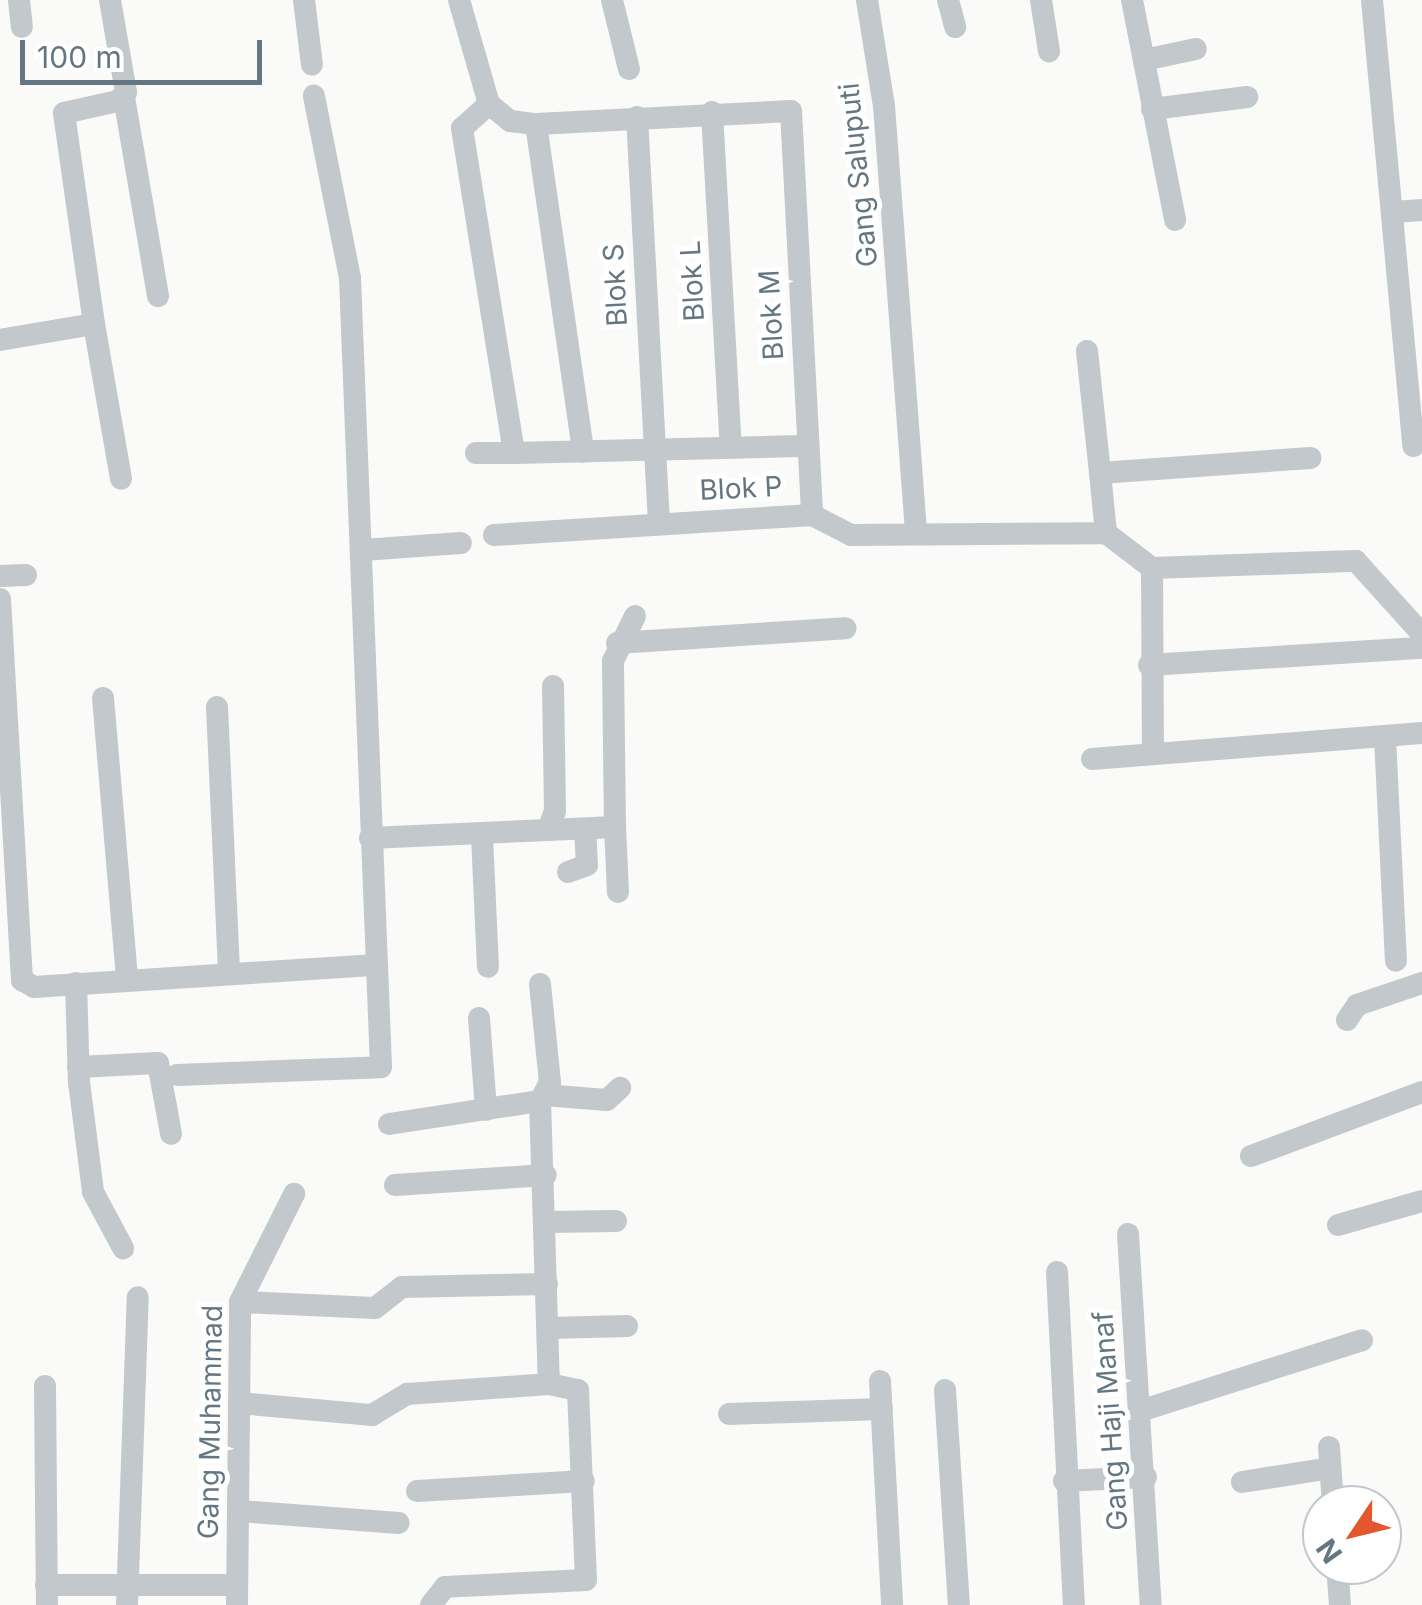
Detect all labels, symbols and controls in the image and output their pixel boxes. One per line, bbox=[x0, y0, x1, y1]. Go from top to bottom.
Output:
scale bar bbox=[25, 20, 268, 82]
text: 100 m bbox=[37, 39, 122, 75]
street label: Gang Saluputi bbox=[832, 81, 884, 269]
street label: Blok L bbox=[673, 240, 711, 322]
street label: Blok S bbox=[596, 243, 634, 327]
street label: Blok M bbox=[752, 269, 790, 361]
street label: Blok P bbox=[699, 469, 783, 507]
street label: Gang Muhammad bbox=[191, 1305, 229, 1539]
street label: Gang Haji Manaf bbox=[1086, 1310, 1134, 1532]
north arrow bbox=[1302, 1485, 1402, 1585]
text: N bbox=[1309, 1533, 1349, 1570]

